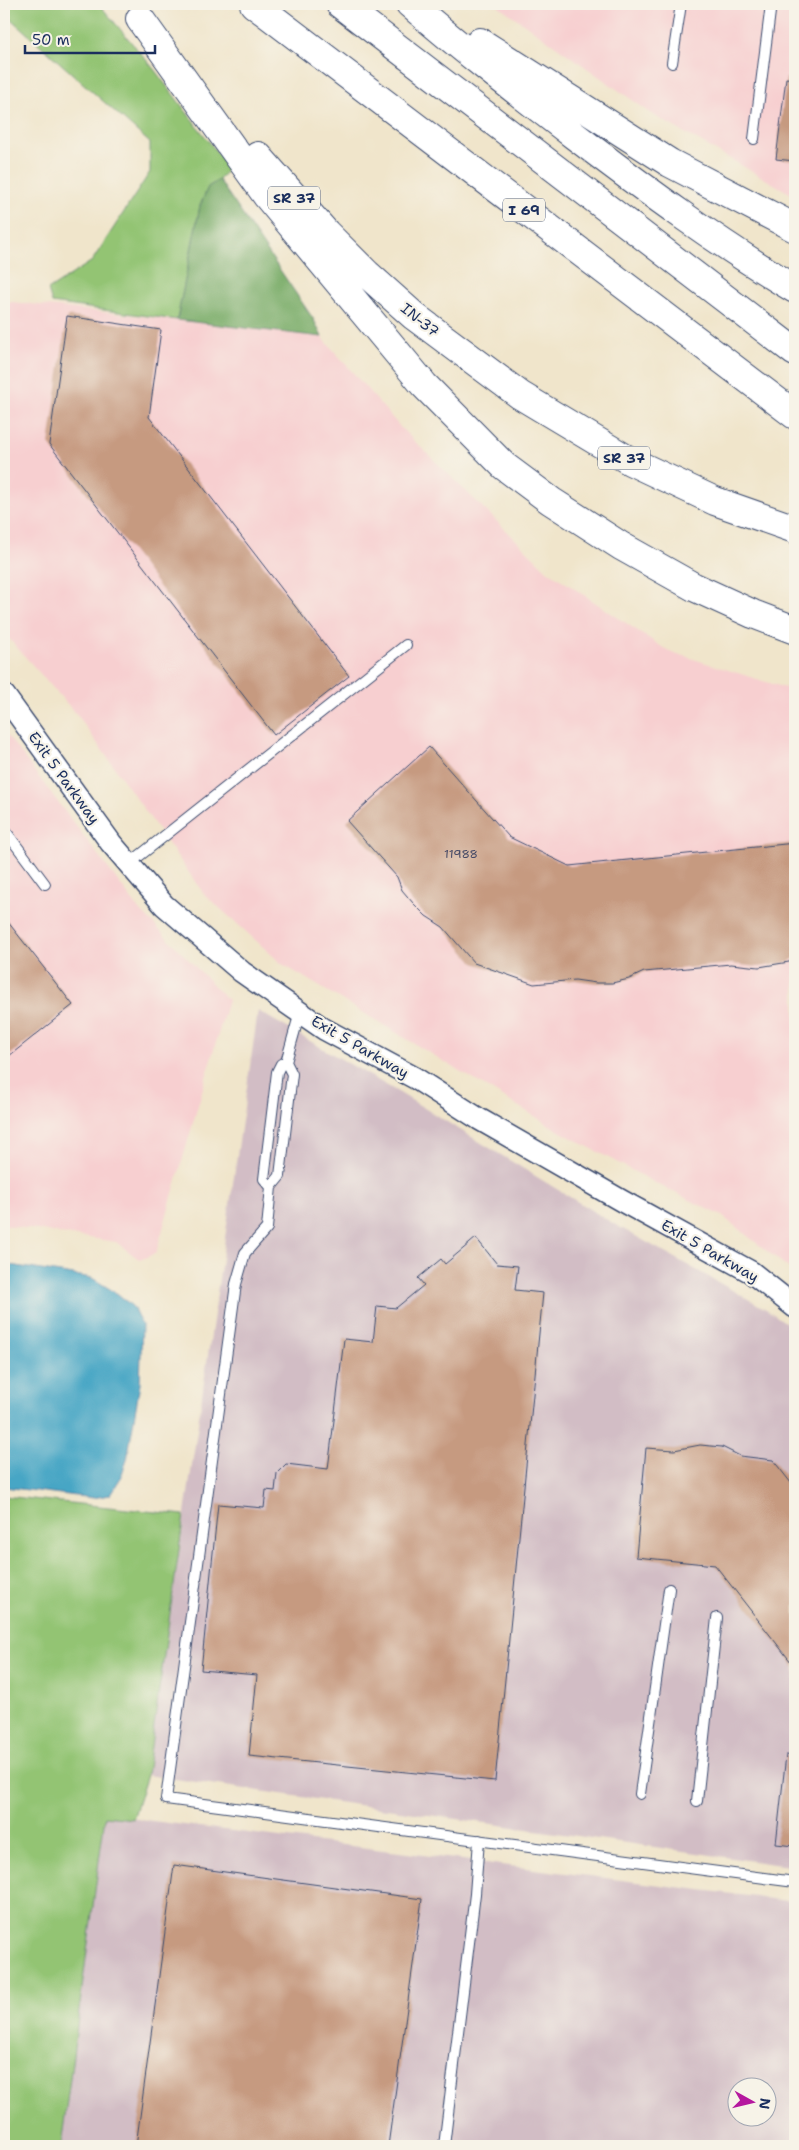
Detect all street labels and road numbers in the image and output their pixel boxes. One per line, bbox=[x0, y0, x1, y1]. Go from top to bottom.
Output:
road number: SR 37 bbox=[268, 187, 320, 210]
road number: I 69 bbox=[503, 198, 545, 222]
street label: IN-37 bbox=[397, 298, 443, 342]
road number: SR 37 bbox=[598, 446, 650, 469]
street label: Exit 5 Parkway bbox=[24, 728, 104, 828]
street label: Exit 5 Parkway bbox=[308, 1011, 412, 1083]
street label: Exit 5 Parkway bbox=[658, 1215, 762, 1287]

